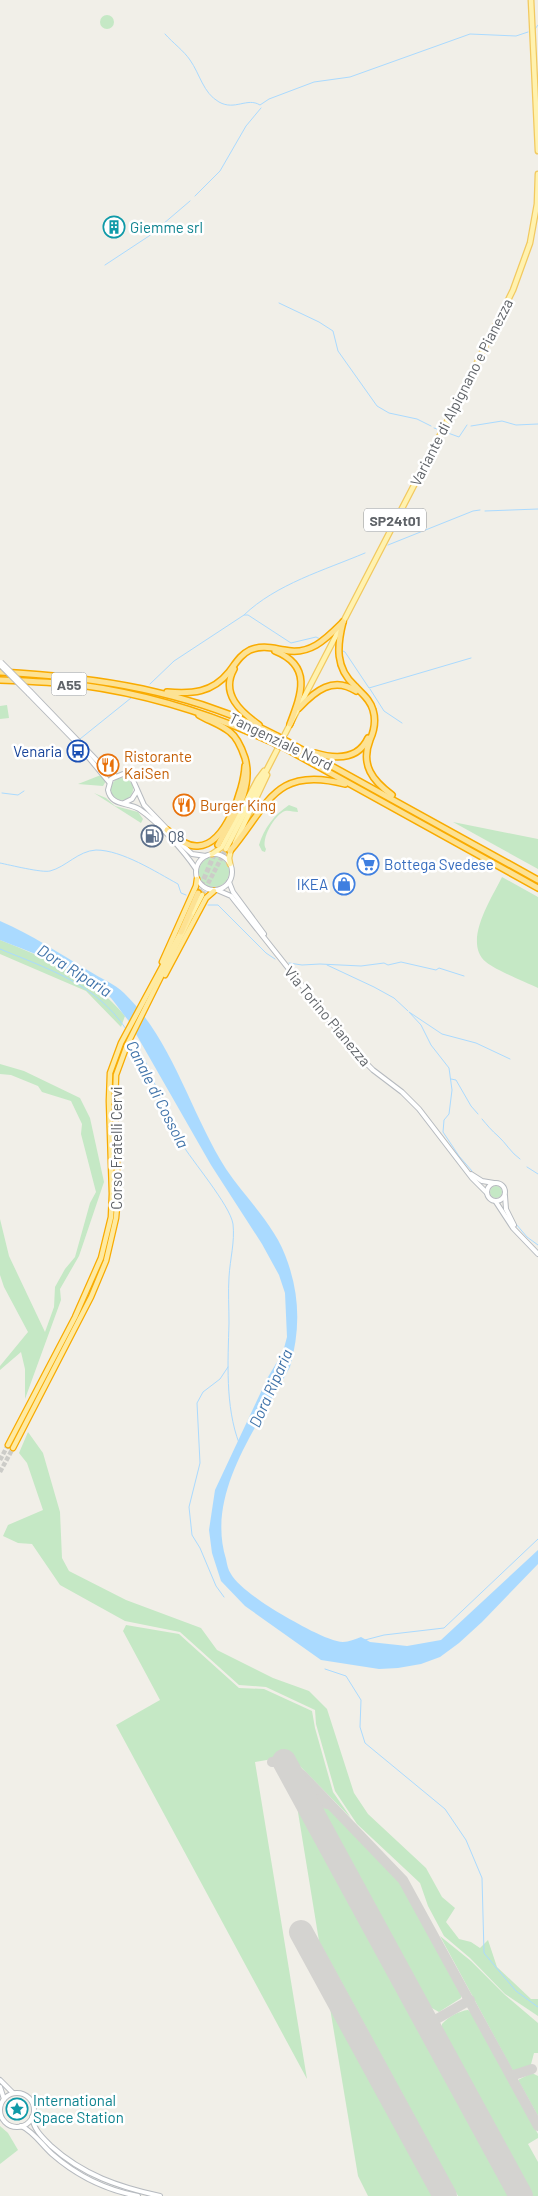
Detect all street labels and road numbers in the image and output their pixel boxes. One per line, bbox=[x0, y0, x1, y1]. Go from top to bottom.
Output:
street label: Variante di Alpignano e Pianezza bbox=[406, 295, 516, 489]
road number: SP24t01 bbox=[364, 508, 426, 532]
road number: A55 bbox=[52, 672, 86, 696]
street label: Tangenziale Nord bbox=[226, 708, 336, 774]
street label: Via Torino Pianezza bbox=[281, 962, 375, 1070]
street label: Corso Fratelli Cervi bbox=[107, 1086, 125, 1210]

